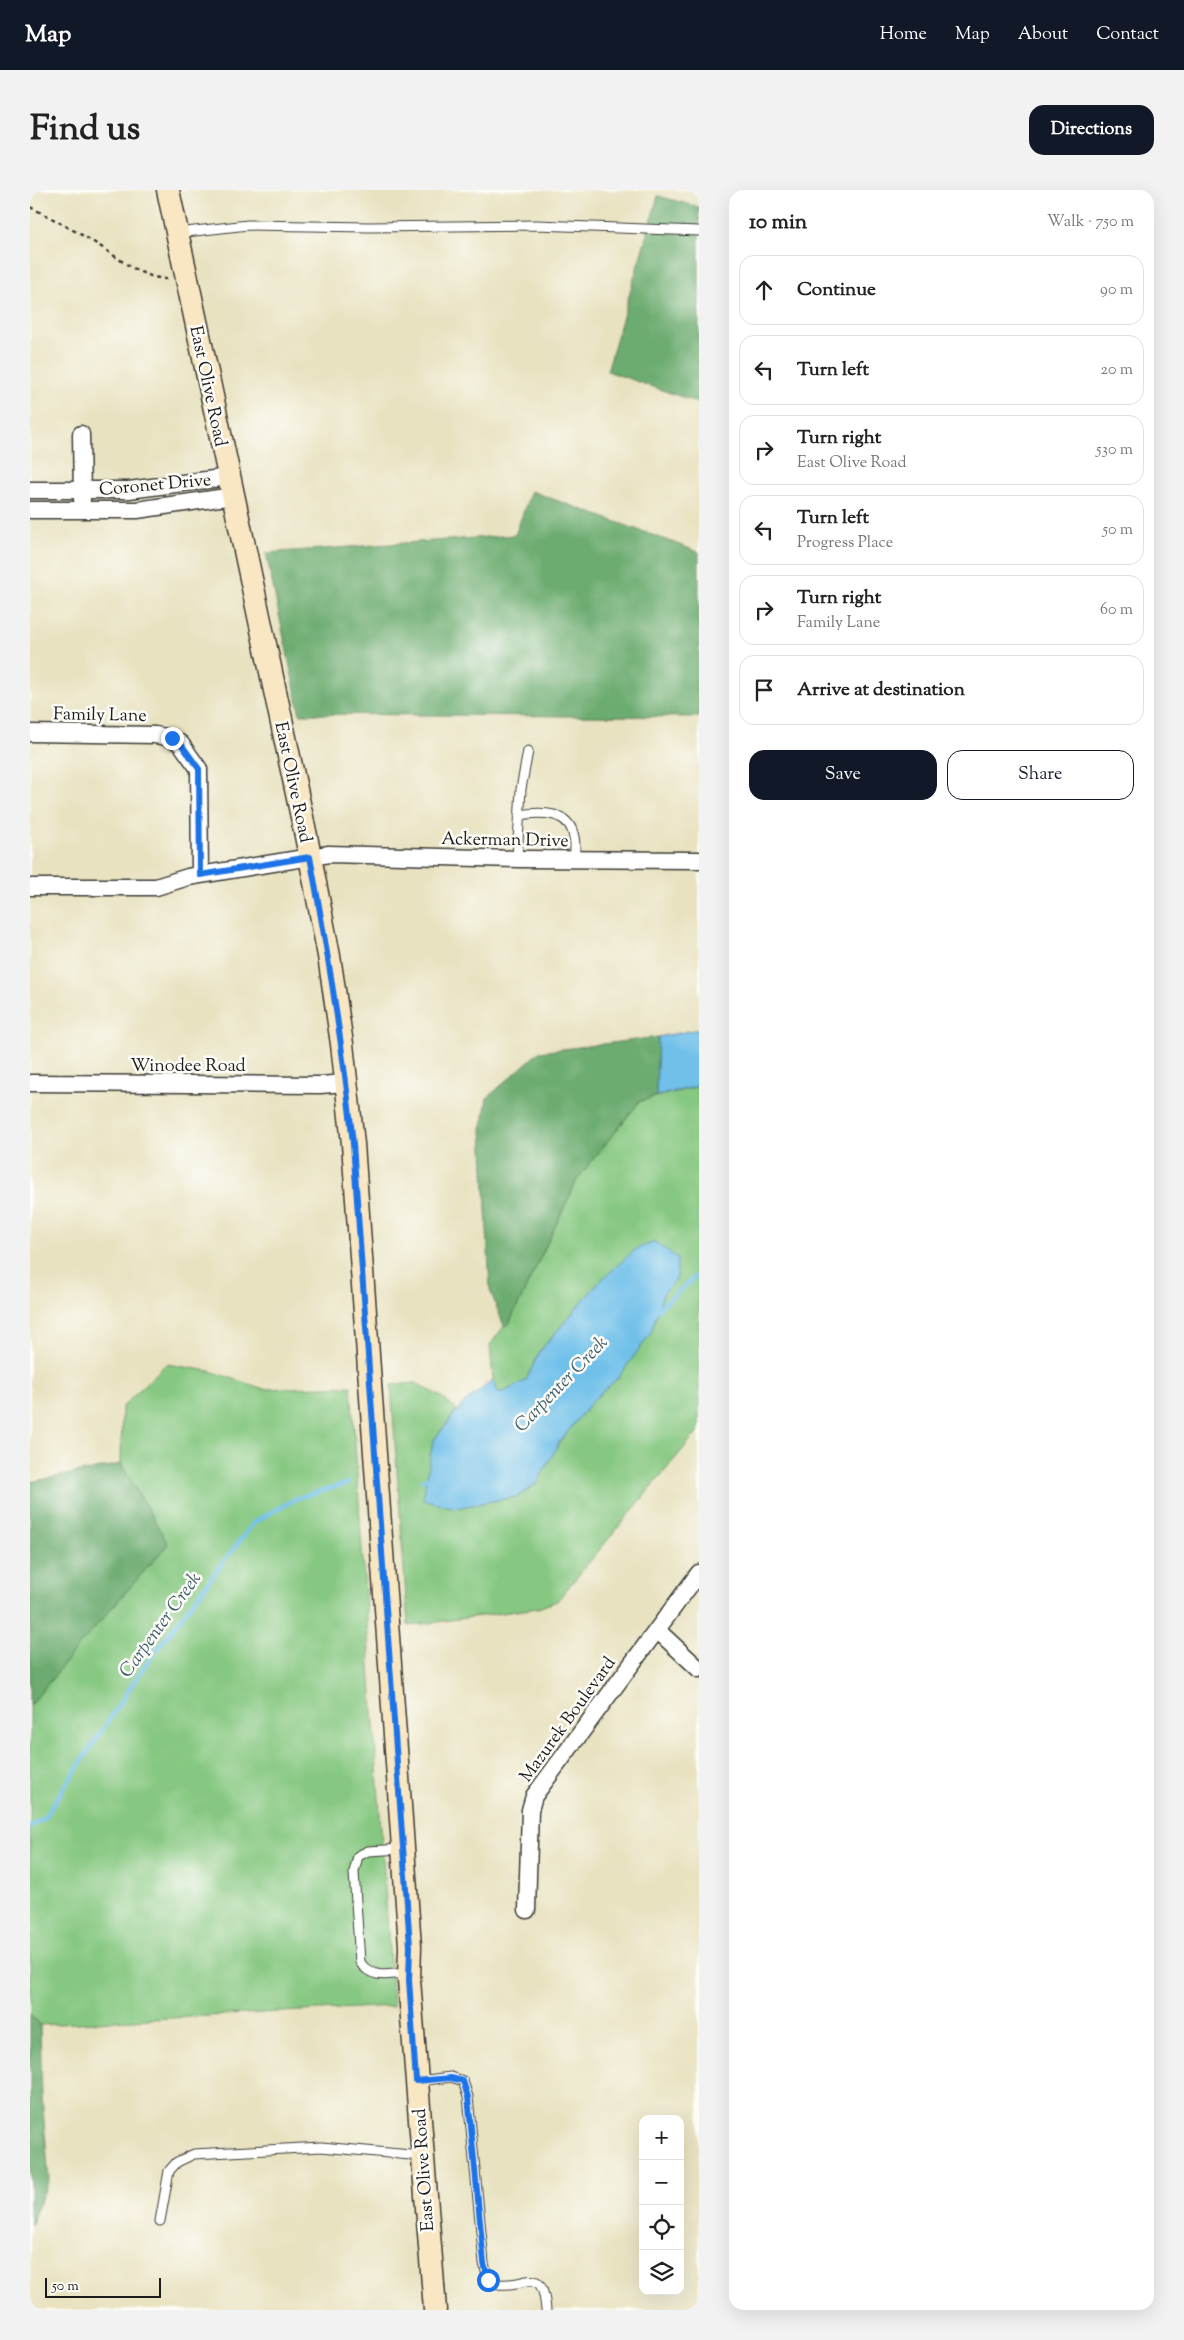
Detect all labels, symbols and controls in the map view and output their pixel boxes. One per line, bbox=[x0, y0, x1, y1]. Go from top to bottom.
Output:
text: Map bbox=[25, 18, 71, 52]
text: Home bbox=[880, 22, 927, 48]
text: Map bbox=[955, 22, 990, 48]
text: About bbox=[1018, 22, 1068, 48]
text: Contact bbox=[1096, 22, 1159, 48]
text: Find us bbox=[30, 105, 140, 156]
button: Directions bbox=[1029, 105, 1154, 155]
text: 10 min bbox=[749, 208, 807, 238]
text: Walk · 750 m bbox=[1047, 211, 1134, 234]
icon: ahead bbox=[750, 276, 778, 304]
text: Continue bbox=[797, 277, 876, 304]
text: 90 m bbox=[1100, 279, 1133, 302]
street label: East Olive Road bbox=[182, 323, 233, 449]
icon: left bbox=[750, 356, 778, 384]
text: Turn left bbox=[797, 357, 869, 384]
text: 20 m bbox=[1100, 359, 1133, 382]
text: Turn right bbox=[797, 425, 881, 452]
icon: right bbox=[750, 436, 778, 464]
text: 530 m bbox=[1096, 439, 1133, 462]
text: East Olive Road bbox=[797, 452, 907, 475]
street label: Coronet Drive bbox=[98, 468, 212, 504]
text: Turn left bbox=[797, 505, 869, 532]
icon: left bbox=[750, 516, 778, 544]
text: 50 m bbox=[1102, 519, 1133, 542]
text: Progress Place bbox=[797, 532, 893, 555]
text: Turn right bbox=[797, 585, 881, 612]
icon: right bbox=[750, 596, 778, 624]
text: 60 m bbox=[1100, 599, 1133, 622]
text: Family Lane bbox=[797, 612, 880, 635]
icon: arrive bbox=[750, 676, 778, 704]
text: Arrive at destination bbox=[797, 677, 965, 704]
street label: Family Lane bbox=[53, 702, 147, 730]
street label: East Olive Road bbox=[267, 719, 318, 845]
route end bbox=[161, 727, 184, 750]
button: Save bbox=[749, 750, 937, 800]
button: Share bbox=[947, 750, 1134, 800]
street label: Ackerman Drive bbox=[441, 827, 569, 855]
street label: Winodee Road bbox=[130, 1054, 246, 1080]
water label: Carpenter Creek bbox=[509, 1330, 615, 1439]
water label: Carpenter Creek bbox=[113, 1567, 209, 1684]
street label: Mazurek Boulevard bbox=[514, 1652, 623, 1788]
street label: East Olive Road bbox=[408, 2107, 442, 2232]
map controls bbox=[639, 2115, 684, 2295]
button: + bbox=[639, 2115, 684, 2160]
button: − bbox=[639, 2160, 684, 2205]
button: locate bbox=[639, 2205, 684, 2250]
button: layers bbox=[639, 2250, 684, 2295]
route start bbox=[477, 2269, 500, 2292]
scale bar bbox=[45, 2275, 161, 2298]
text: 50 m bbox=[52, 2277, 79, 2297]

